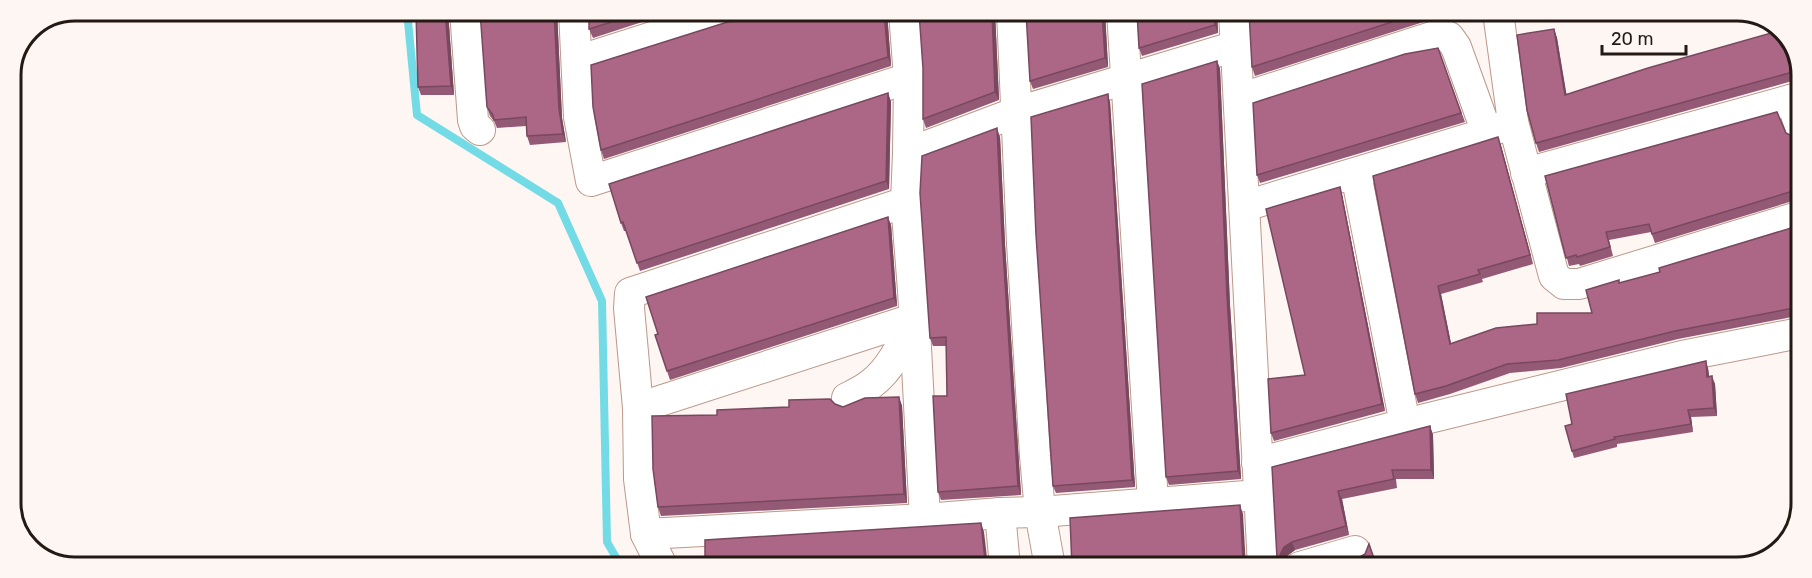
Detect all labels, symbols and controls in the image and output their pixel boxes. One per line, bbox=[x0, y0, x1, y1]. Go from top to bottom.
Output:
scale bar bbox=[1602, 18, 1686, 56]
text: 20 m bbox=[1611, 28, 1653, 50]

